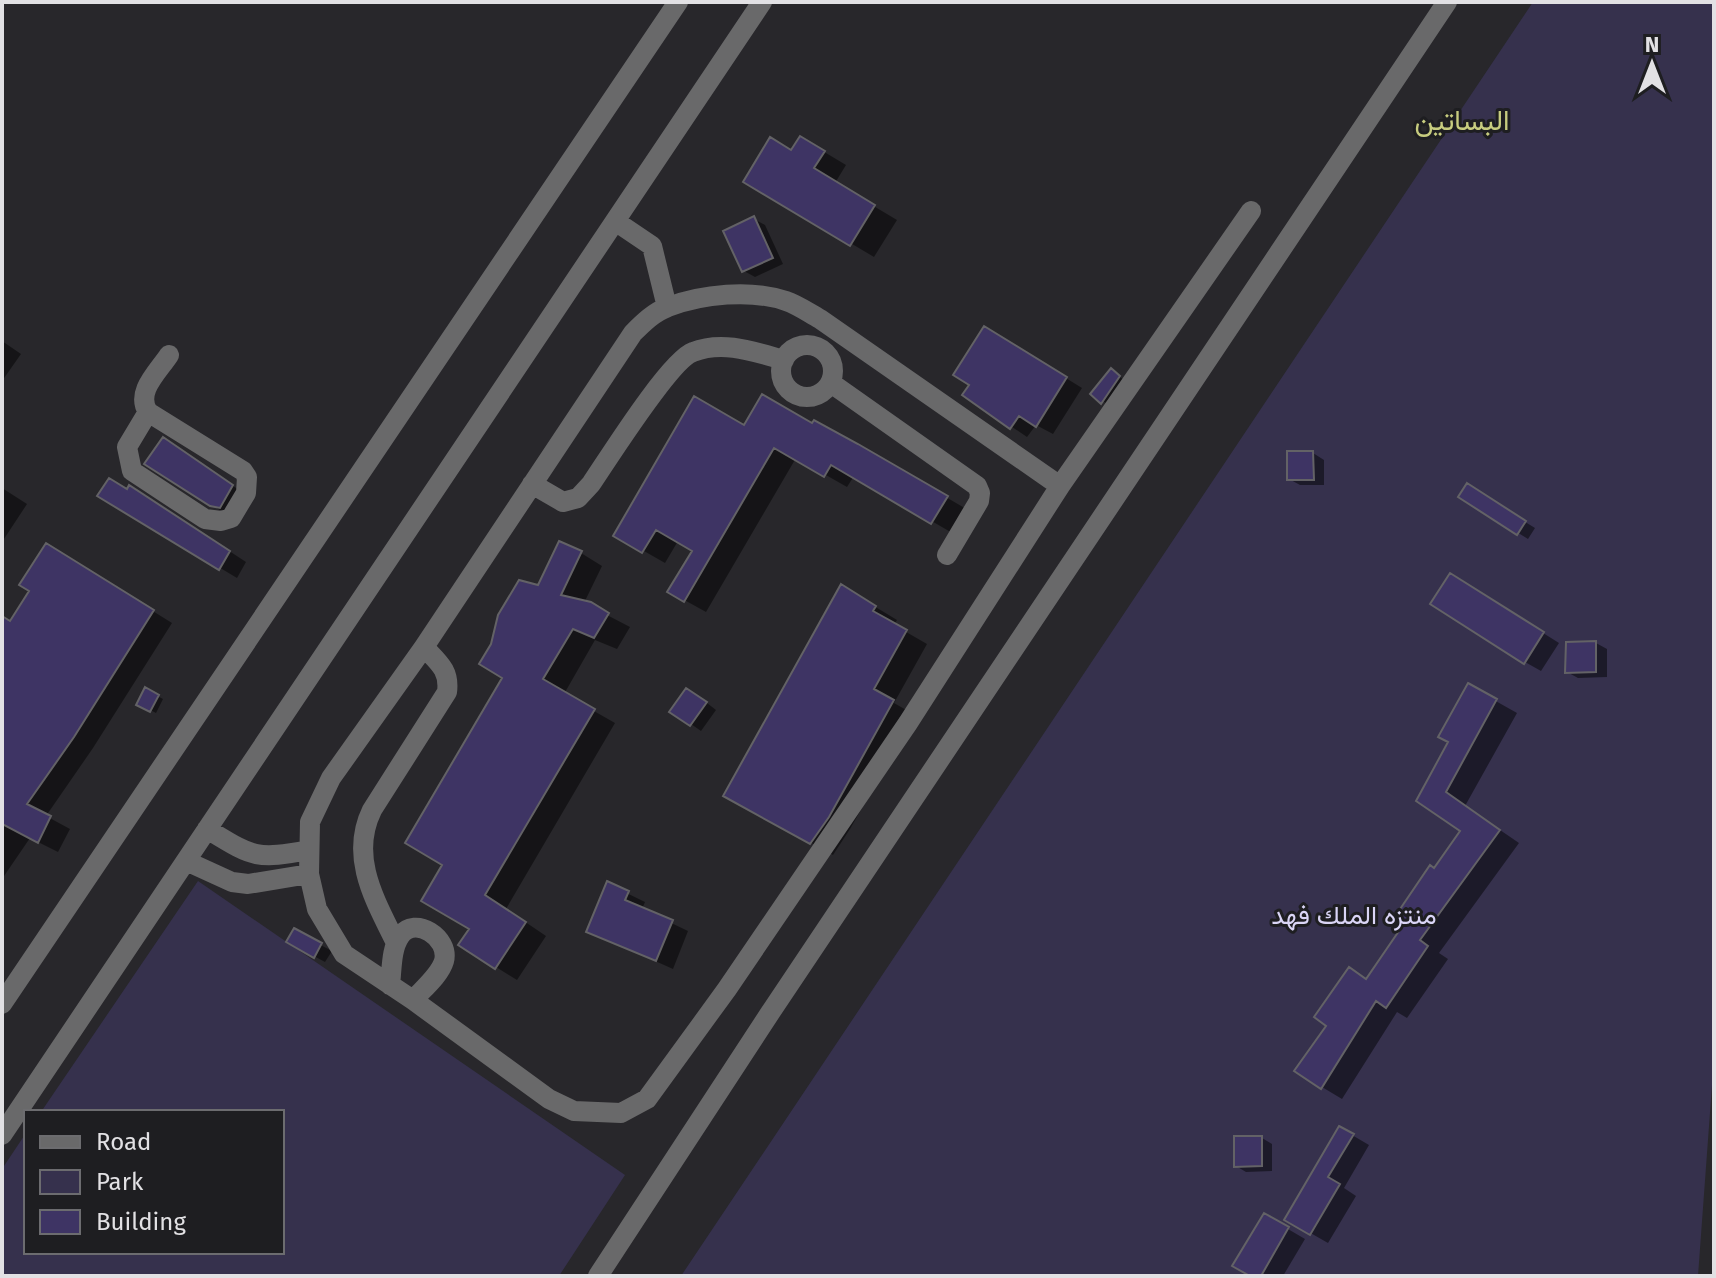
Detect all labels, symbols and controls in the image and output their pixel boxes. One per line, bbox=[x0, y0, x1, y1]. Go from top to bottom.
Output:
north arrow bbox=[1612, 24, 1692, 104]
text: N bbox=[1645, 31, 1659, 58]
district label: البساتين bbox=[1414, 104, 1510, 137]
park label: منتزه الملك فهد bbox=[1271, 900, 1437, 931]
legend bbox=[24, 1110, 284, 1254]
text: Road bbox=[96, 1128, 151, 1156]
text: Park bbox=[96, 1168, 144, 1196]
text: Building bbox=[96, 1208, 186, 1236]

